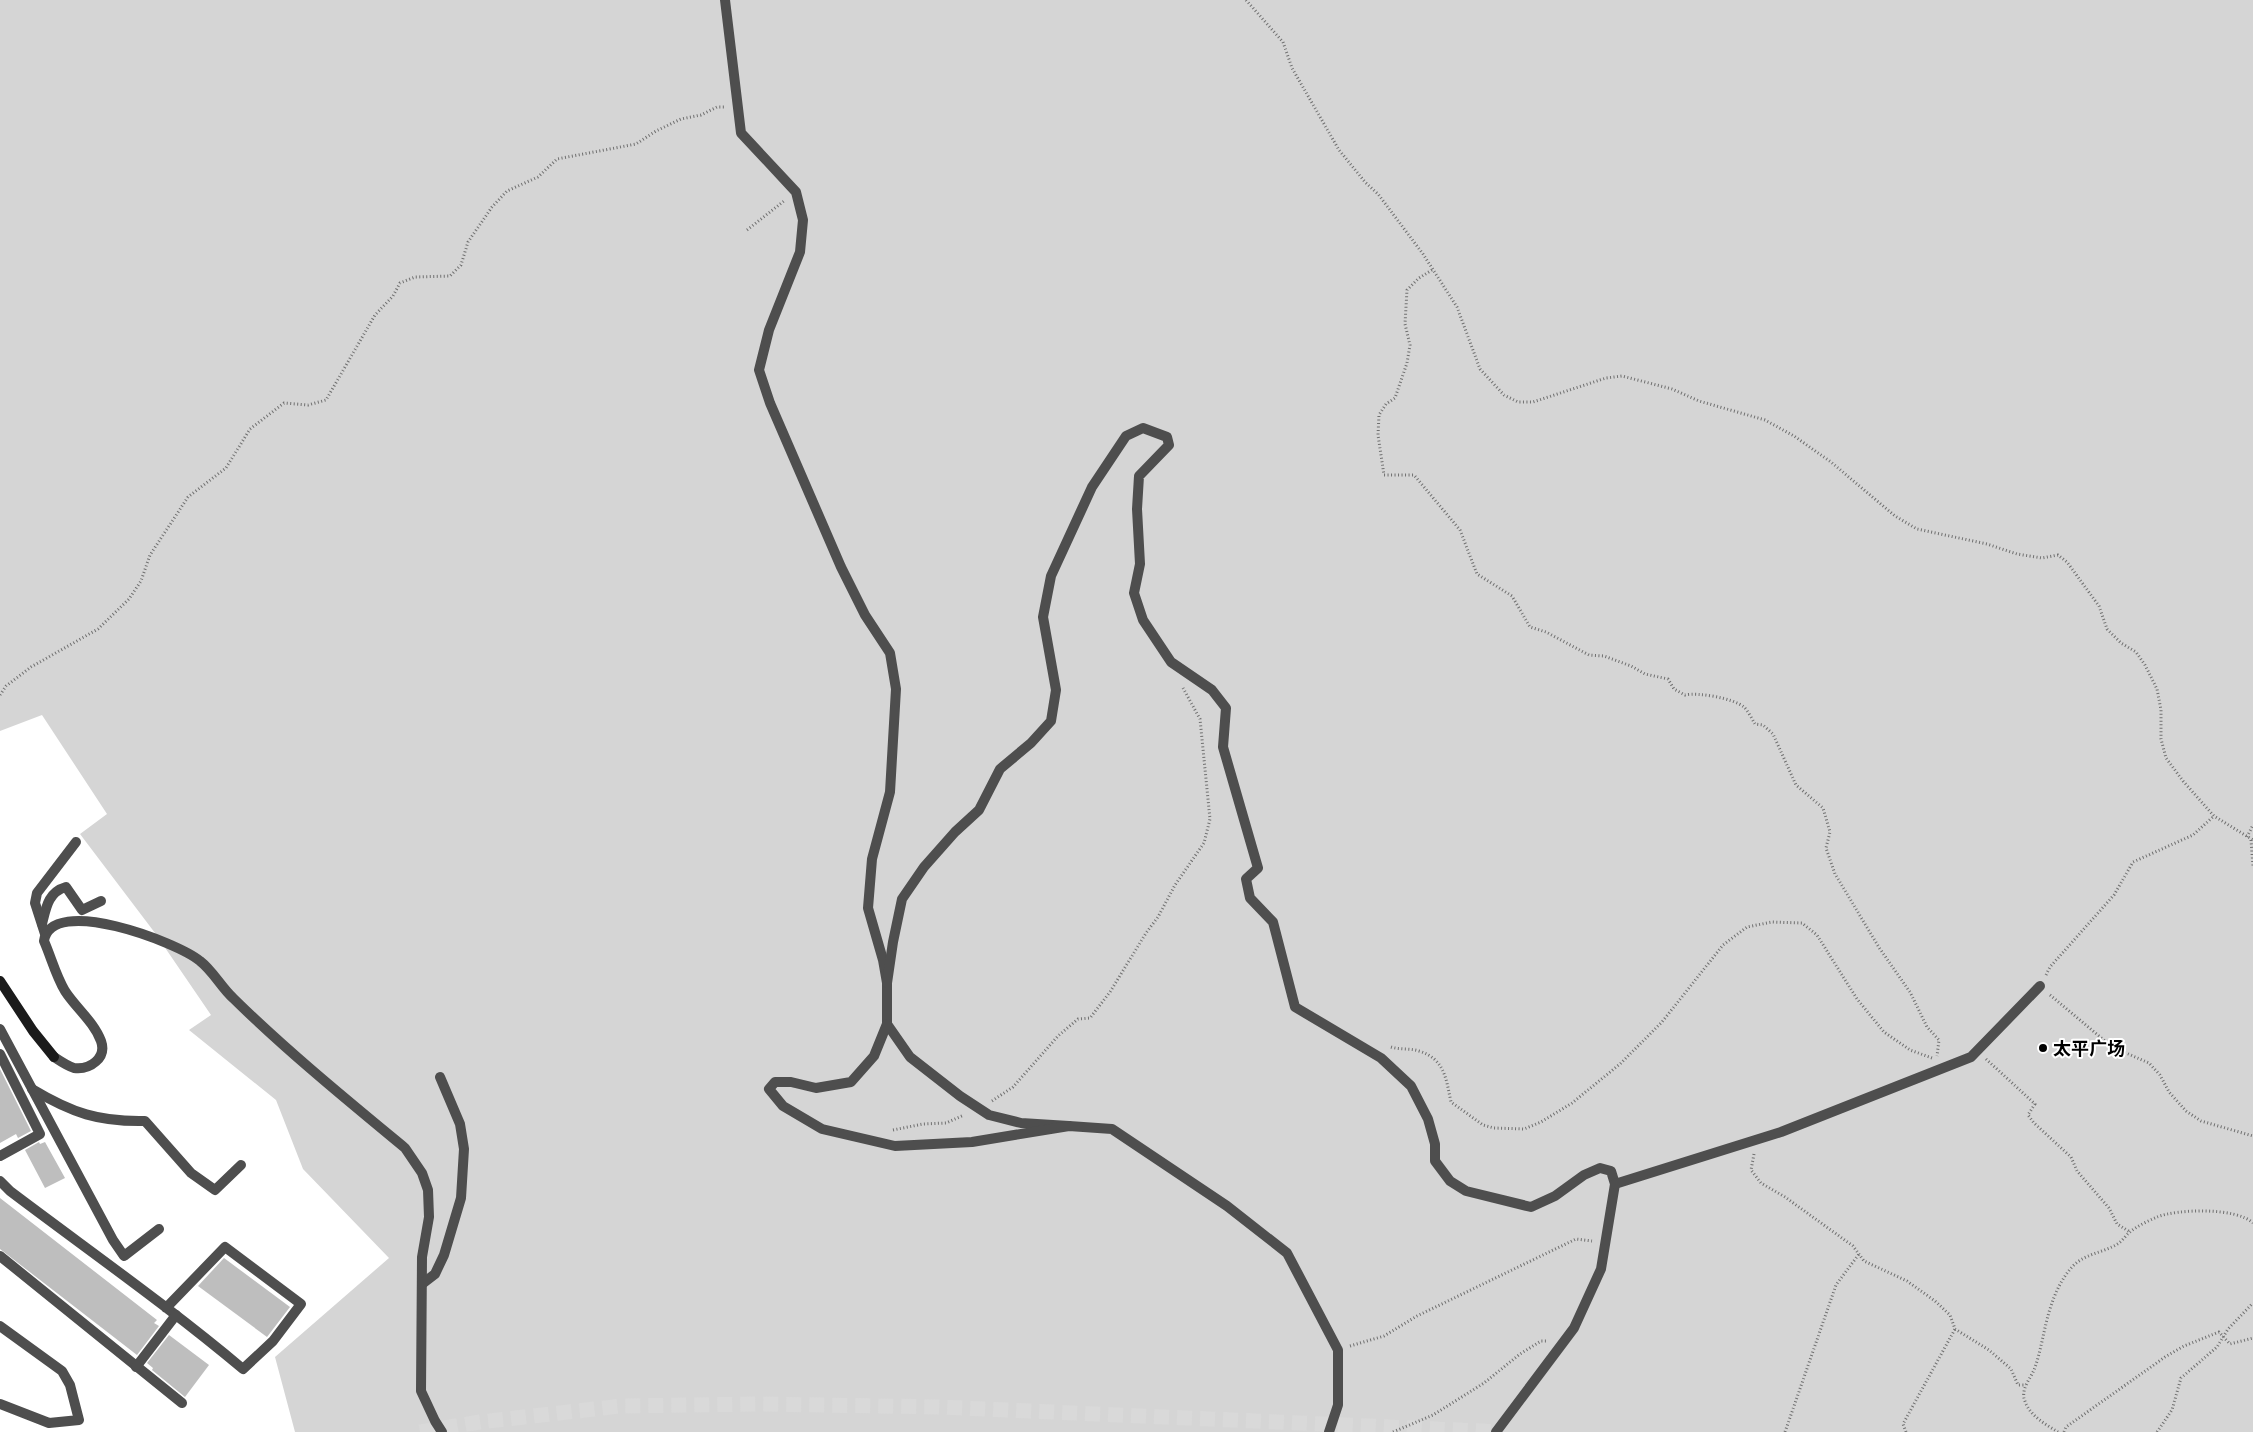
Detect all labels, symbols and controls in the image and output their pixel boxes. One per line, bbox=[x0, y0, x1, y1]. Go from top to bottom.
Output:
place label: 太平广场 bbox=[2053, 1036, 2125, 1061]
marker: 太平广场 bbox=[2037, 1042, 2049, 1054]

